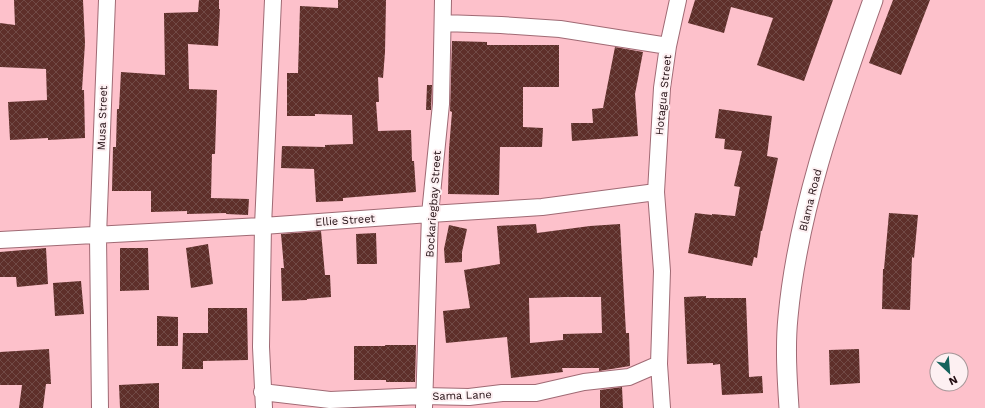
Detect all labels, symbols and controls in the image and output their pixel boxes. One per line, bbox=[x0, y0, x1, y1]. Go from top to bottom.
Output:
street label: Hotagua Street bbox=[653, 54, 674, 136]
street label: Musa Street bbox=[95, 85, 110, 151]
street label: Bockariegbay Street bbox=[423, 150, 444, 258]
street label: Blama Road bbox=[796, 168, 825, 233]
street label: Ellie Street bbox=[315, 212, 376, 229]
north arrow bbox=[929, 352, 969, 392]
text: N bbox=[947, 373, 960, 388]
street label: Sama Lane bbox=[432, 388, 492, 403]

